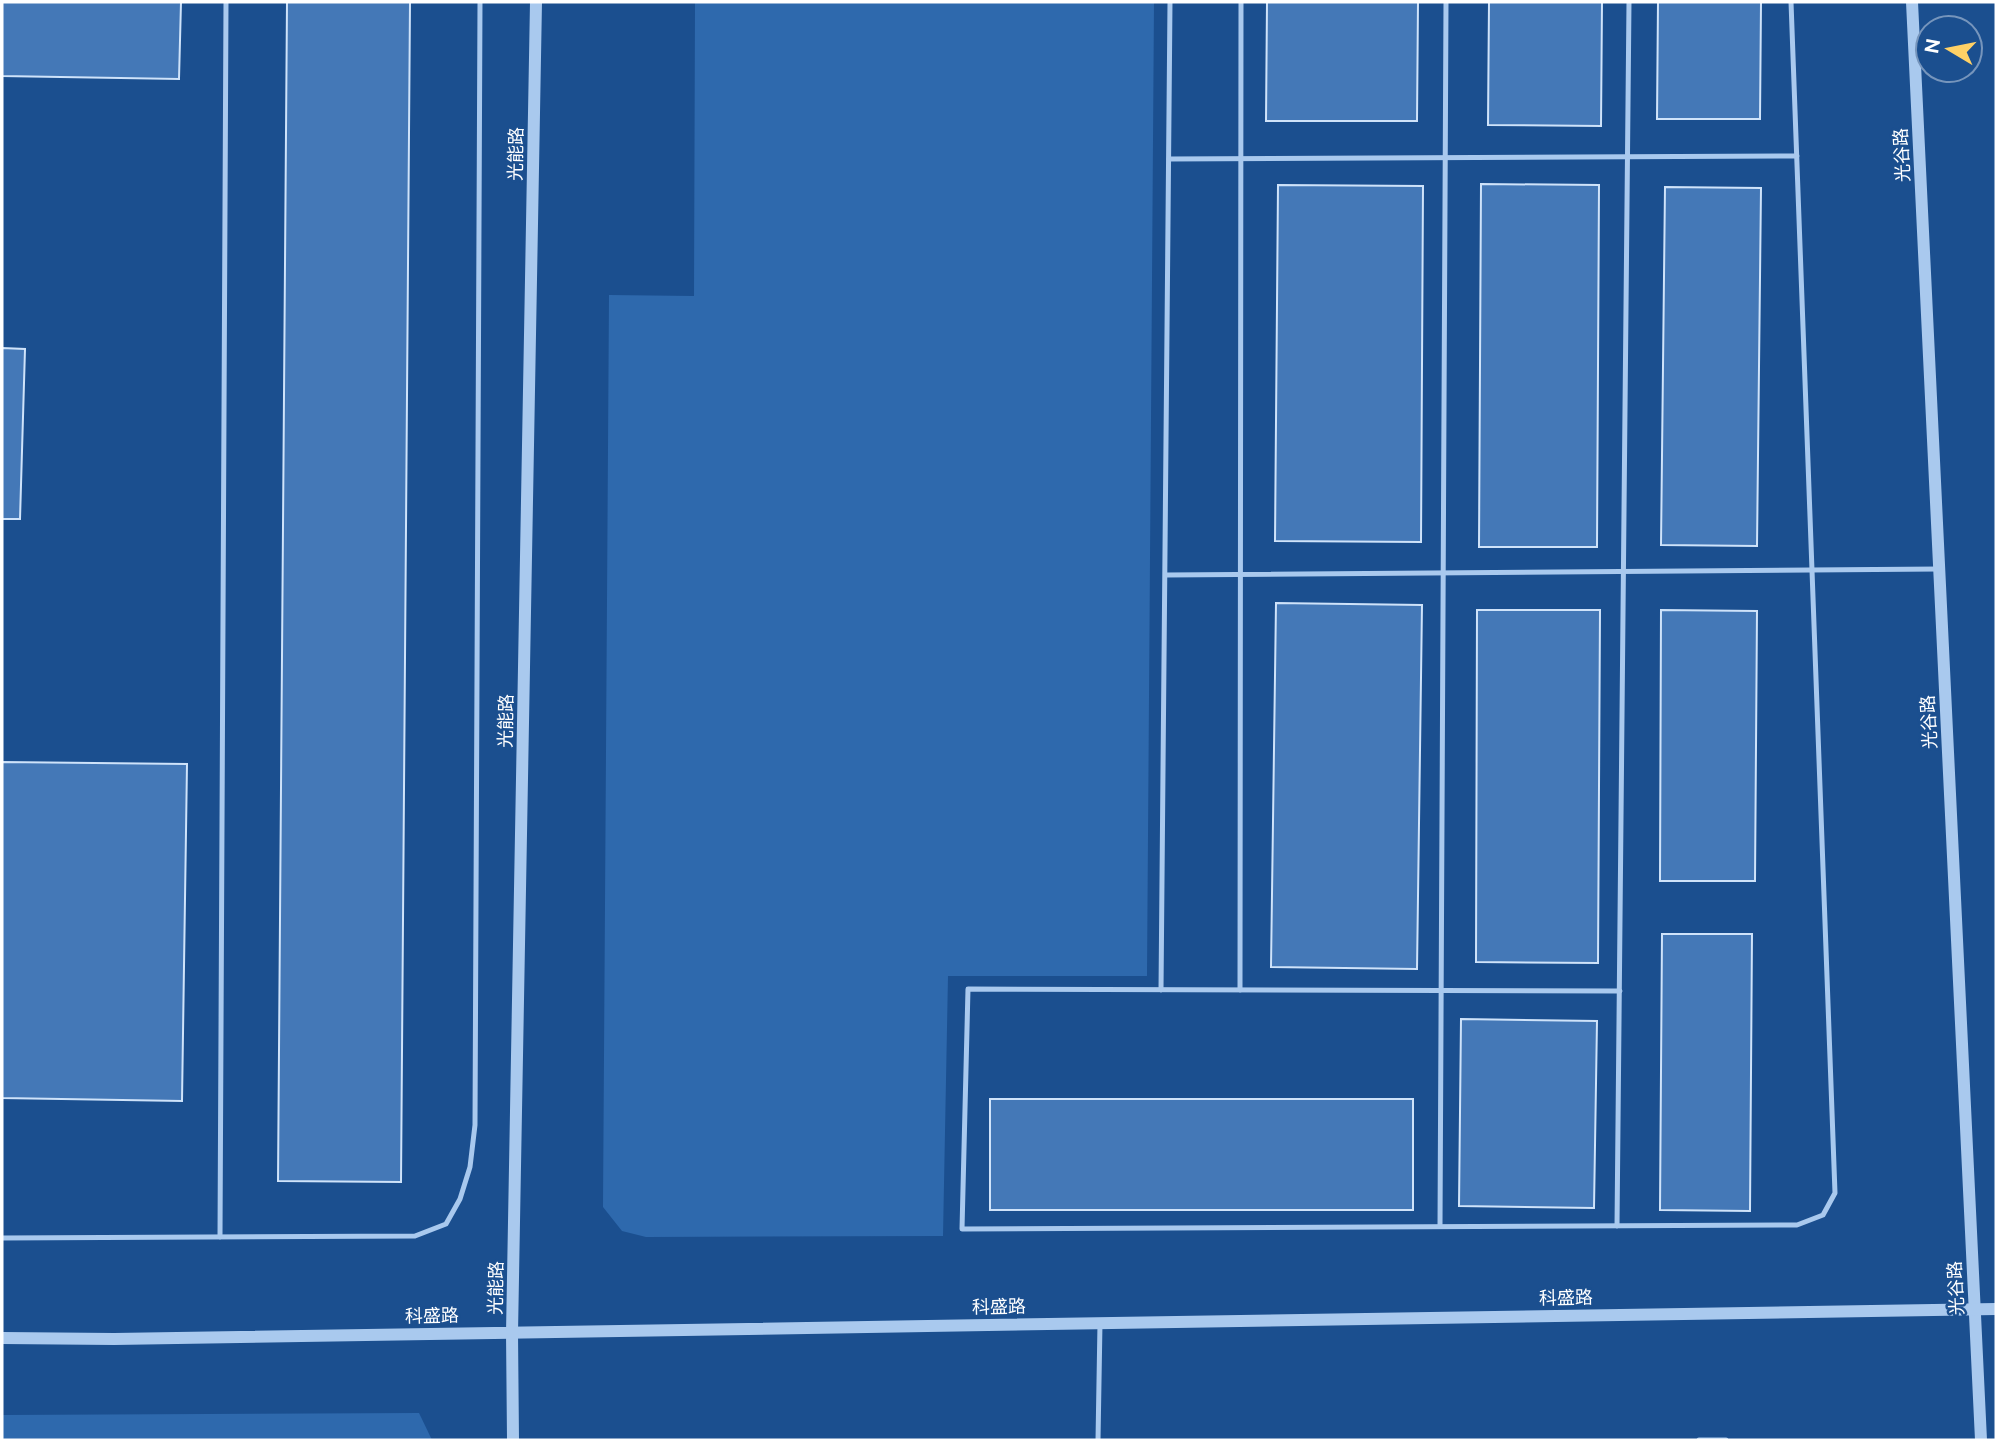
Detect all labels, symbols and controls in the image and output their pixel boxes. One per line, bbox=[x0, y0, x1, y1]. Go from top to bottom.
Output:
north arrow bbox=[1914, 14, 1984, 84]
text: N bbox=[1920, 37, 1944, 55]
street label: 光能路 bbox=[505, 127, 526, 181]
street label: 光谷路 bbox=[1890, 128, 1913, 183]
street label: 光能路 bbox=[495, 694, 516, 748]
street label: 光谷路 bbox=[1917, 695, 1940, 750]
street label: 光能路 bbox=[485, 1261, 506, 1315]
street label: 光谷路 bbox=[1944, 1261, 1967, 1316]
street label: 科盛路 bbox=[1539, 1287, 1593, 1308]
street label: 科盛路 bbox=[972, 1296, 1026, 1317]
street label: 科盛路 bbox=[405, 1305, 459, 1326]

